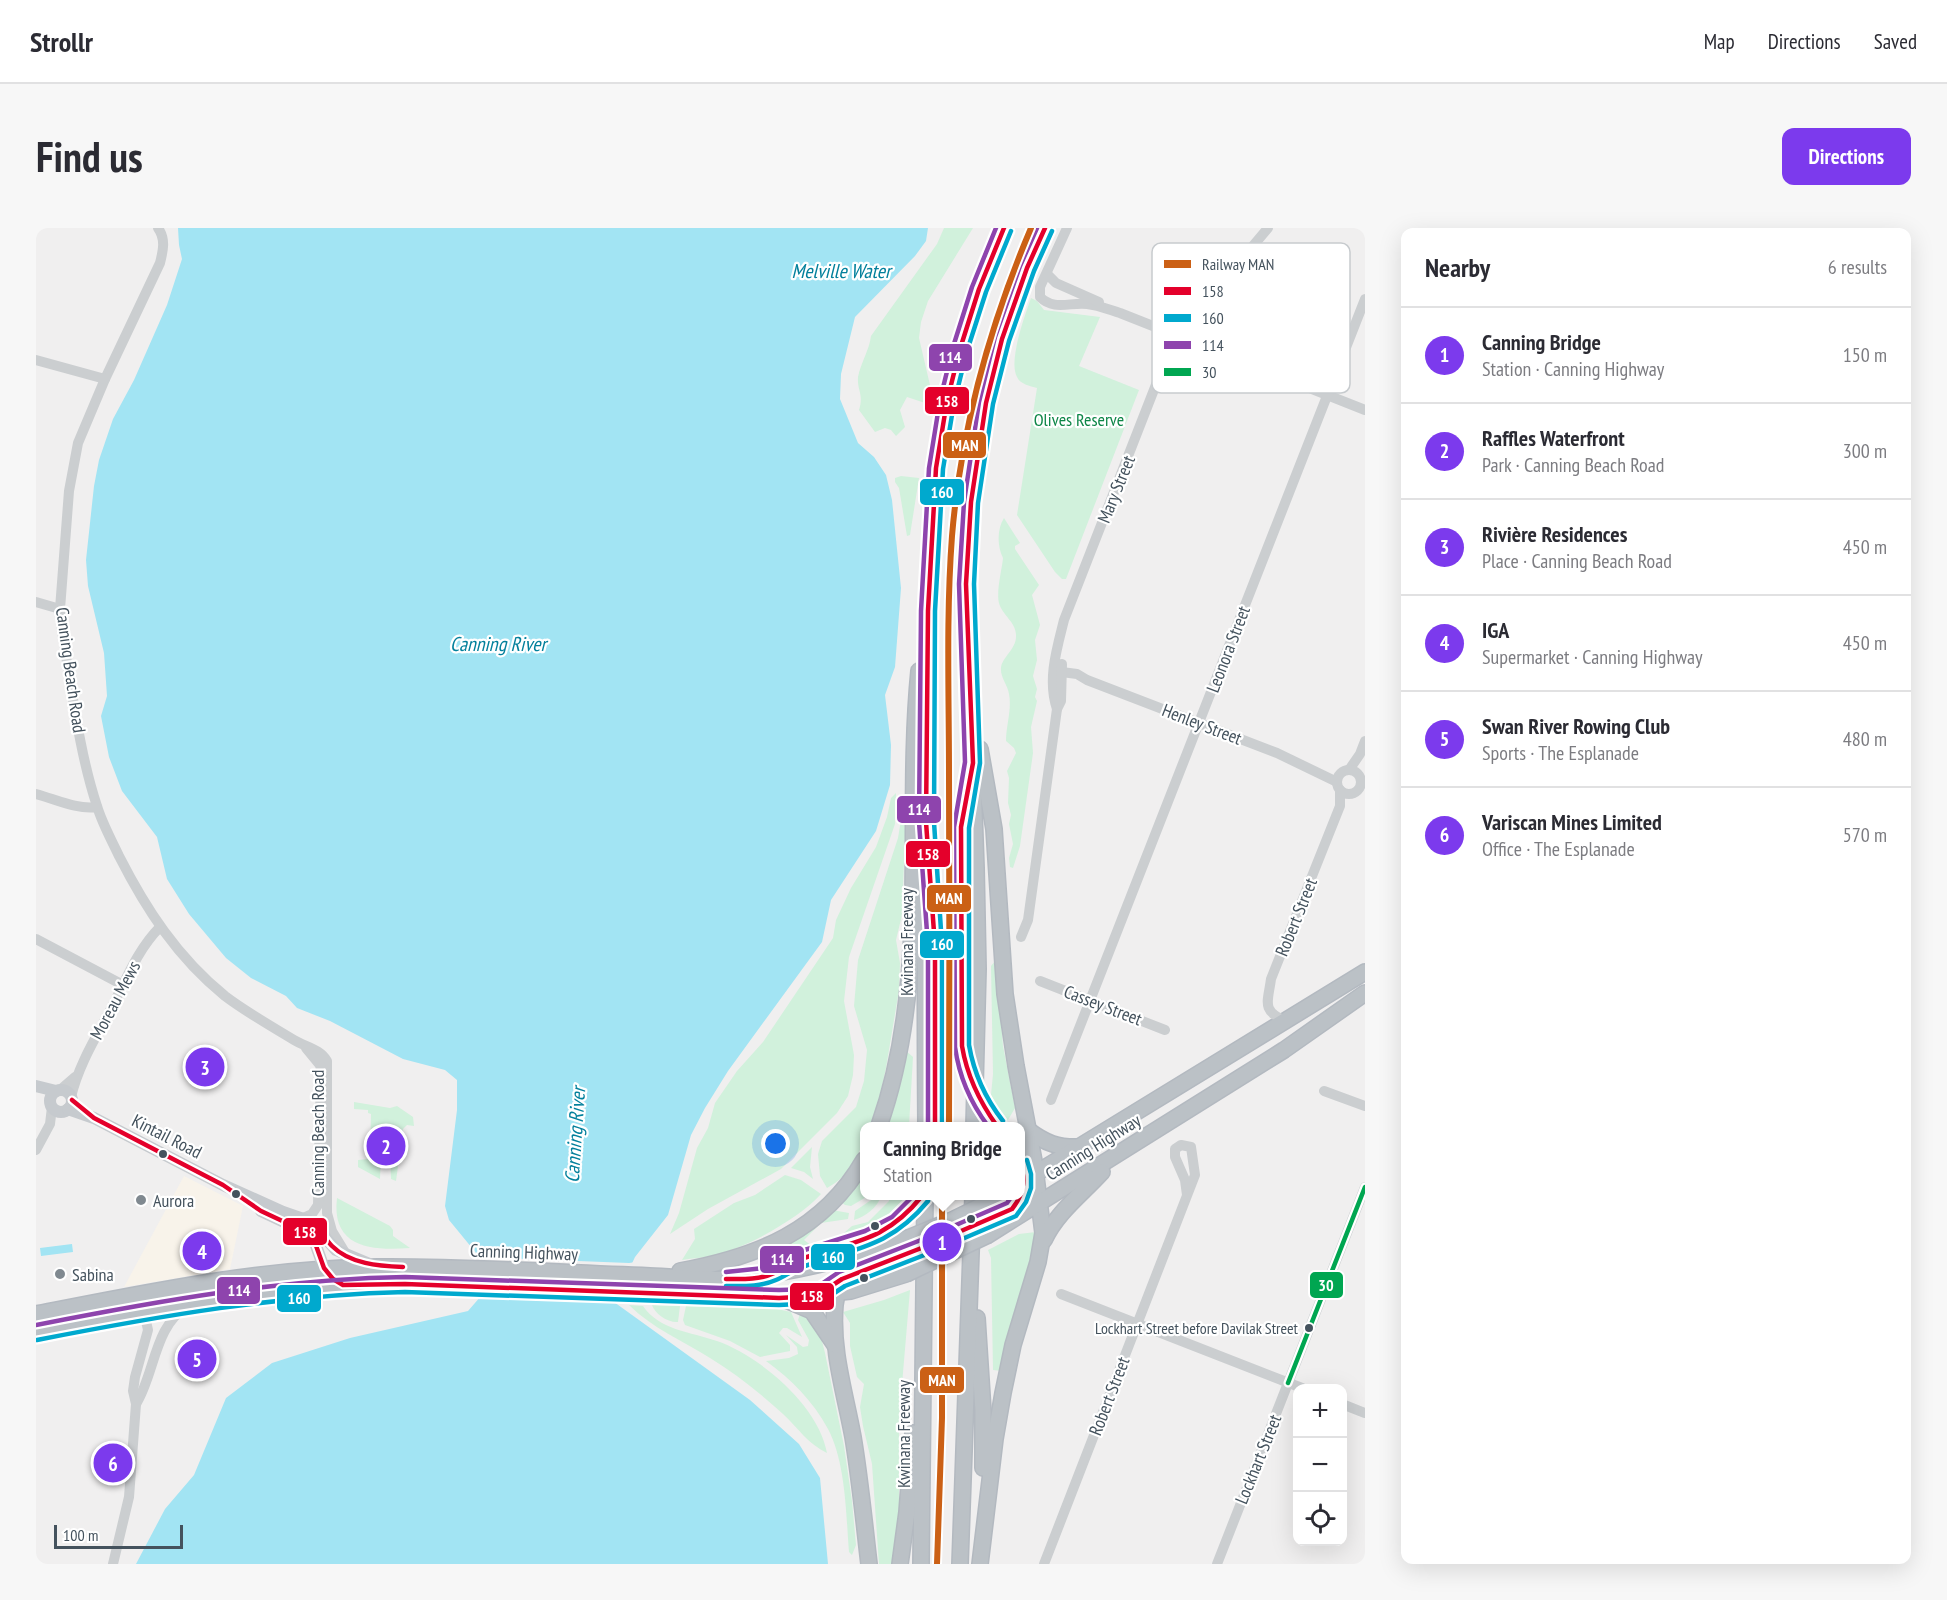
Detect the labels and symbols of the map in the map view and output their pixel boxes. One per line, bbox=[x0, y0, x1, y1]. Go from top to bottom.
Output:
legend bbox=[1152, 243, 1350, 393]
text: Railway MAN bbox=[1202, 254, 1274, 274]
water label: Melville Water bbox=[791, 258, 893, 284]
text: 158 bbox=[1202, 281, 1224, 301]
text: 160 bbox=[1202, 308, 1224, 328]
text: 114 bbox=[1202, 335, 1224, 355]
line badge: 114 bbox=[928, 343, 973, 372]
text: 114 bbox=[939, 347, 962, 367]
text: 30 bbox=[1202, 362, 1216, 382]
line badge: 158 bbox=[924, 386, 970, 415]
text: 158 bbox=[936, 391, 958, 411]
park label: Olives Reserve bbox=[1034, 408, 1124, 431]
line badge: MAN bbox=[942, 431, 987, 459]
text: MAN bbox=[951, 435, 979, 455]
street label: Mary Street bbox=[1092, 452, 1140, 526]
line badge: 160 bbox=[919, 478, 965, 506]
text: 160 bbox=[931, 482, 954, 502]
street label: Leonora Street bbox=[1201, 603, 1255, 695]
street label: Canning Beach Road bbox=[51, 606, 91, 734]
water label: Canning River bbox=[450, 631, 548, 657]
street label: Henley Street bbox=[1159, 698, 1245, 750]
line badge: 114 bbox=[896, 795, 942, 824]
text: 114 bbox=[908, 799, 931, 819]
line badge: 158 bbox=[905, 840, 951, 868]
text: 158 bbox=[917, 844, 939, 864]
street label: Robert Street bbox=[1270, 874, 1322, 959]
line badge: MAN bbox=[926, 884, 972, 913]
street label: Kwinana Freeway bbox=[895, 888, 918, 996]
text: MAN bbox=[935, 888, 963, 908]
line badge: 160 bbox=[919, 930, 965, 959]
text: 160 bbox=[931, 934, 954, 954]
street label: Moreau Mews bbox=[85, 957, 145, 1043]
street label: Cassey Street bbox=[1061, 980, 1145, 1030]
pin: 3 bbox=[186, 1044, 224, 1090]
street label: Canning Beach Road bbox=[306, 1070, 329, 1196]
water label: Canning River bbox=[559, 1084, 591, 1184]
street label: Canning Highway bbox=[1041, 1108, 1145, 1185]
street label: Kintail Road bbox=[128, 1109, 206, 1163]
pin: 2 bbox=[366, 1124, 406, 1168]
your location bbox=[761, 1129, 790, 1158]
unlabelled marker bbox=[157, 1148, 169, 1160]
unlabelled marker bbox=[230, 1188, 242, 1200]
place label: Aurora bbox=[153, 1189, 194, 1212]
marker: Aurora bbox=[134, 1193, 148, 1207]
unlabelled marker bbox=[965, 1213, 977, 1225]
line badge: 158 bbox=[282, 1217, 328, 1246]
unlabelled marker bbox=[869, 1220, 881, 1232]
pin: 1 bbox=[922, 1220, 962, 1264]
text: 158 bbox=[294, 1222, 316, 1242]
pin: 4 bbox=[182, 1228, 222, 1274]
street label: Canning Highway bbox=[469, 1239, 579, 1265]
line badge: 160 bbox=[810, 1243, 856, 1271]
line badge: 114 bbox=[759, 1245, 805, 1274]
text: 160 bbox=[822, 1247, 845, 1267]
text: 114 bbox=[771, 1249, 794, 1269]
place label: Sabina bbox=[72, 1263, 114, 1286]
marker: Sabina bbox=[53, 1267, 67, 1281]
line badge: 30 bbox=[1309, 1271, 1344, 1299]
unlabelled marker bbox=[858, 1272, 870, 1284]
text: 30 bbox=[1318, 1275, 1334, 1295]
line badge: 114 bbox=[216, 1276, 261, 1305]
text: 114 bbox=[228, 1280, 251, 1300]
line badge: 158 bbox=[789, 1282, 835, 1311]
line badge: 160 bbox=[276, 1284, 322, 1313]
text: 158 bbox=[801, 1286, 823, 1306]
text: 160 bbox=[288, 1288, 311, 1308]
place label: Lockhart Street before Davilak Street bbox=[1095, 1318, 1299, 1338]
marker: Lockhart Street before Davilak Street bbox=[1303, 1322, 1315, 1334]
pin: 5 bbox=[178, 1336, 216, 1382]
street label: Robert Street bbox=[1084, 1353, 1135, 1439]
line badge: MAN bbox=[919, 1366, 965, 1394]
text: MAN bbox=[928, 1370, 956, 1390]
street label: Kwinana Freeway bbox=[892, 1380, 915, 1488]
street label: Lockhart Street bbox=[1230, 1411, 1286, 1507]
pin: 6 bbox=[94, 1440, 133, 1486]
scale bar bbox=[54, 1522, 183, 1550]

